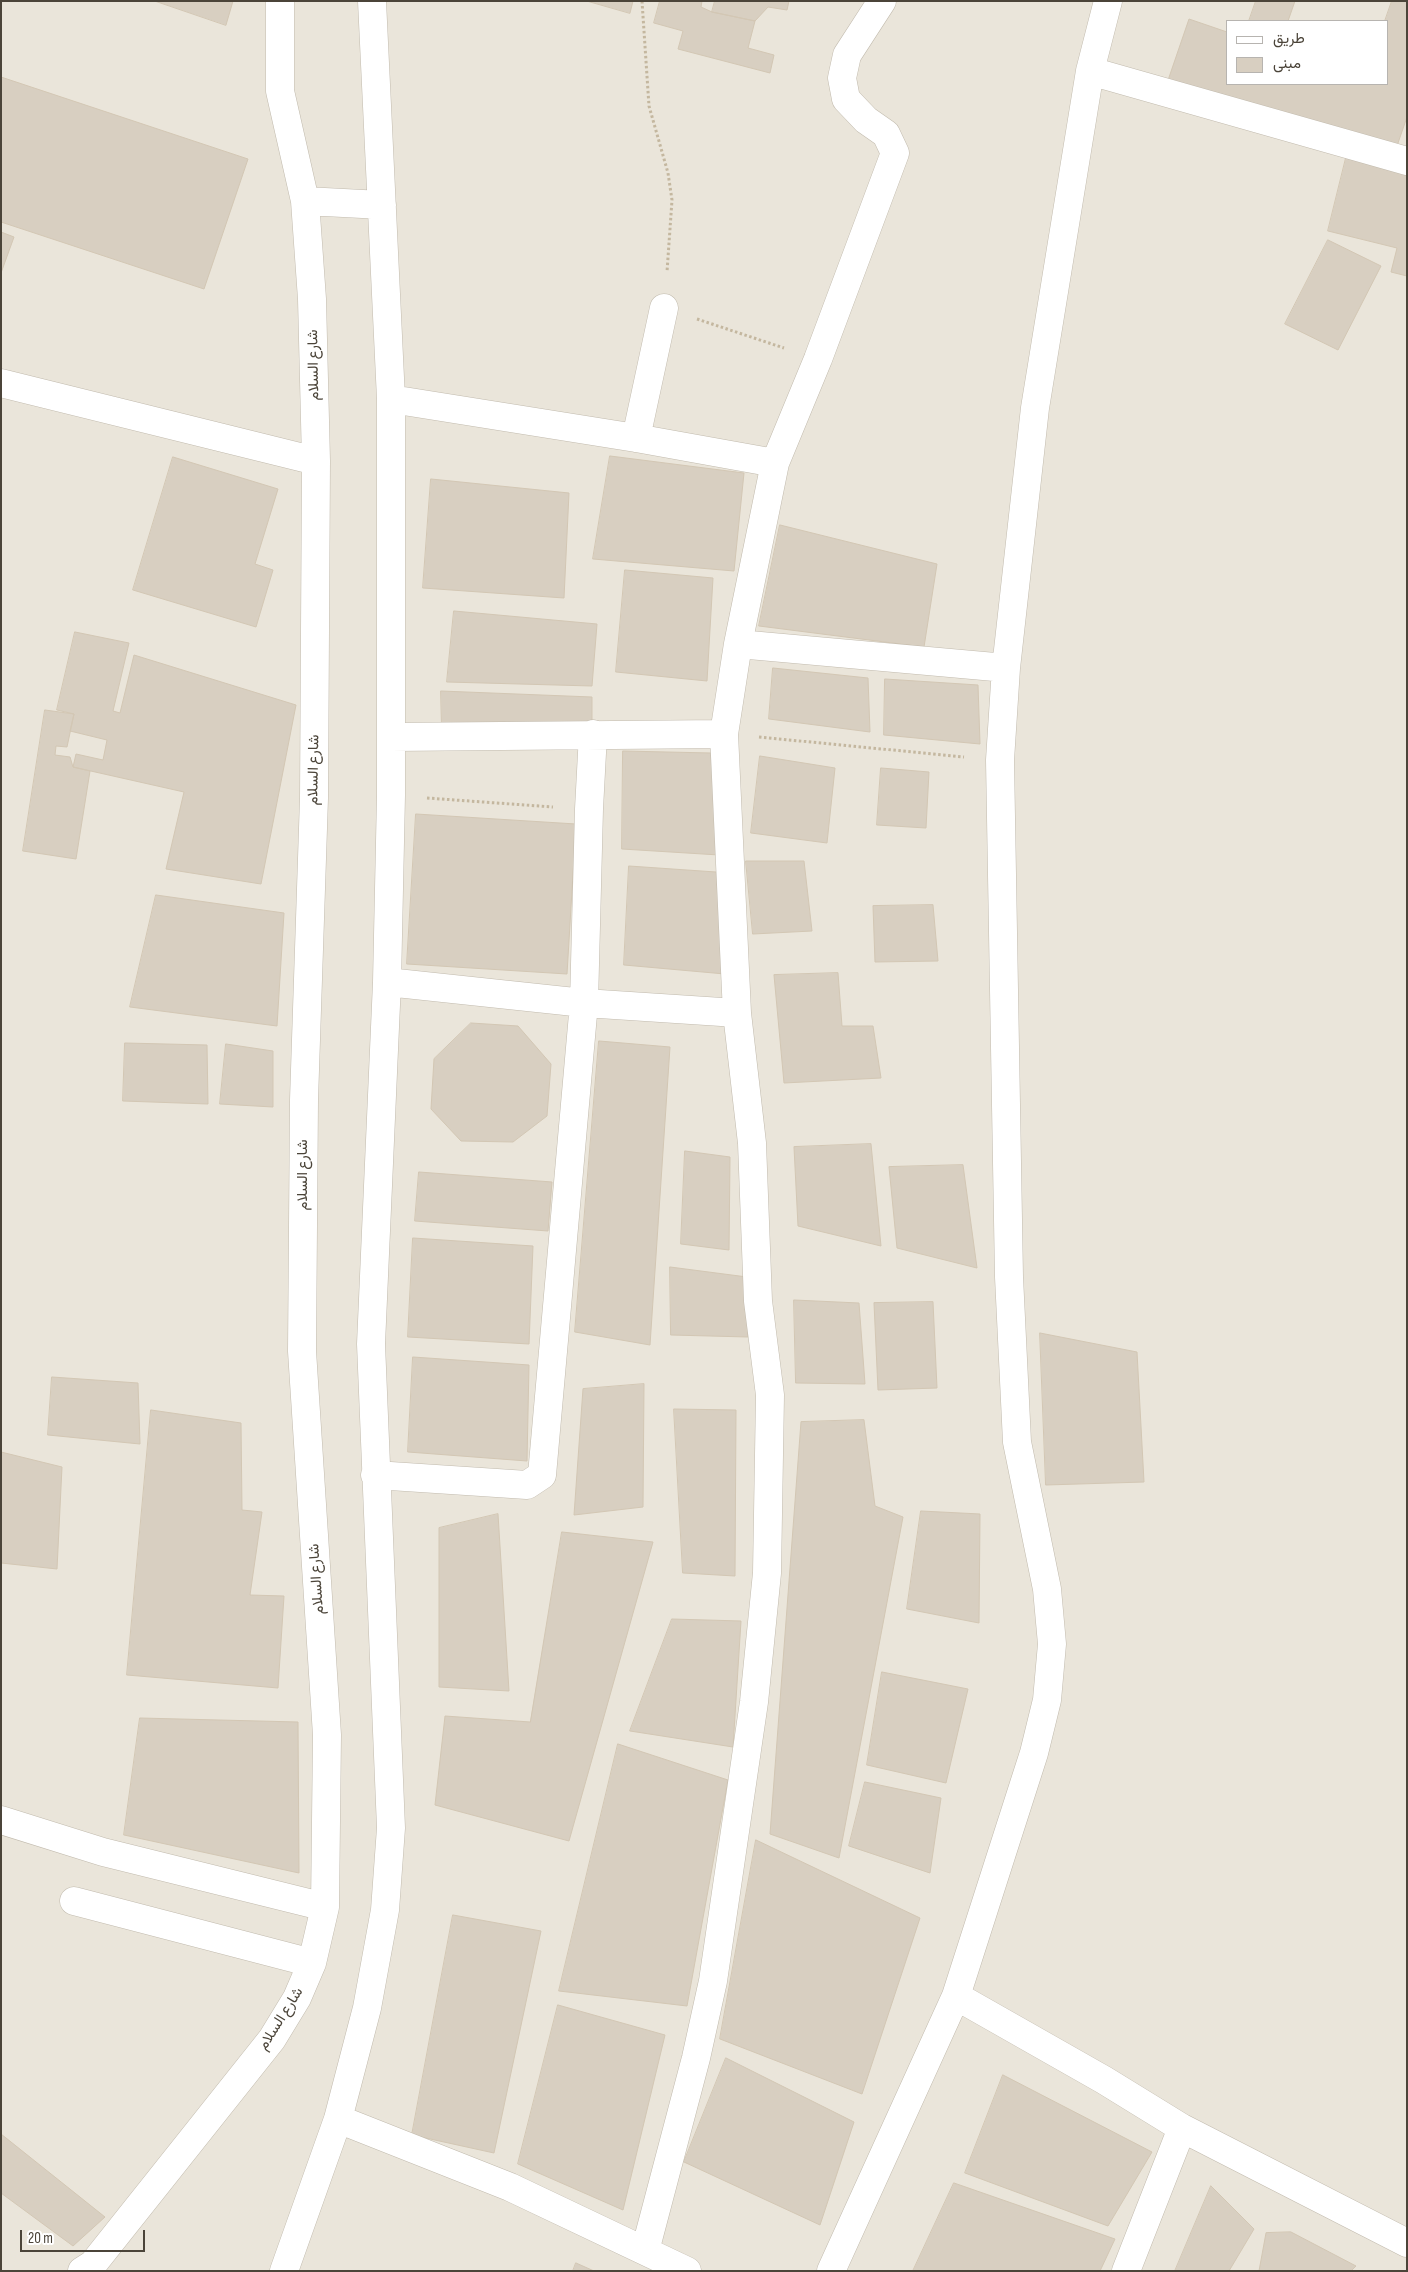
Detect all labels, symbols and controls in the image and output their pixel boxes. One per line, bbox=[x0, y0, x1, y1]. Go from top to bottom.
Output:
legend bbox=[1226, 20, 1388, 85]
text: طريق bbox=[1273, 29, 1305, 48]
text: مبنى bbox=[1273, 54, 1301, 73]
street label: شارع السلام bbox=[304, 329, 324, 401]
street label: شارع السلام bbox=[304, 734, 324, 806]
street label: شارع السلام bbox=[294, 1140, 312, 1210]
street label: شارع السلام bbox=[306, 1543, 328, 1615]
street label: شارع السلام bbox=[255, 1984, 307, 2054]
scale bar bbox=[22, 2220, 148, 2252]
text: 20 m bbox=[28, 2229, 53, 2248]

